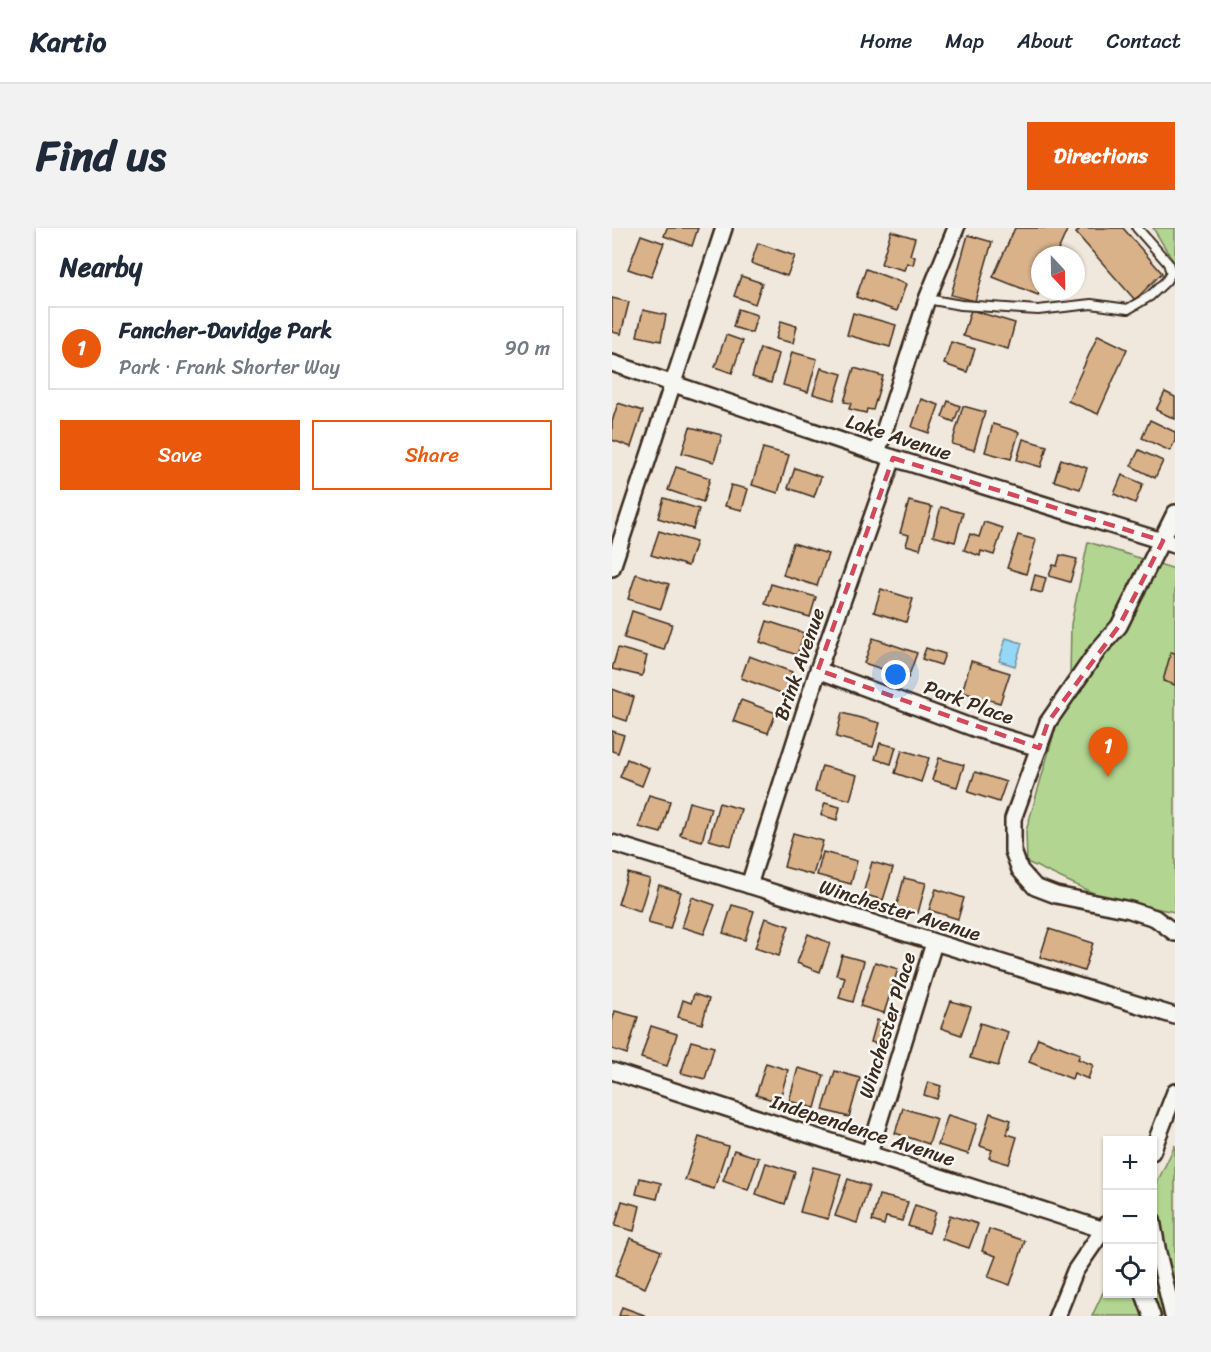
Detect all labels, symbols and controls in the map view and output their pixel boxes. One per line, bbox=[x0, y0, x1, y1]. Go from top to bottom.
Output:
text: Kartio bbox=[30, 17, 106, 66]
text: Home bbox=[860, 22, 912, 60]
text: Map bbox=[945, 22, 984, 60]
text: About bbox=[1017, 22, 1074, 60]
text: Contact bbox=[1107, 22, 1181, 60]
text: Find us bbox=[36, 119, 166, 193]
button: Directions bbox=[1027, 122, 1175, 190]
text: Nearby bbox=[60, 244, 142, 290]
north arrow bbox=[1031, 246, 1085, 300]
text: Fancher-Davidge Park bbox=[119, 311, 332, 350]
text: 1 bbox=[77, 331, 86, 366]
text: 90 m bbox=[505, 331, 550, 366]
text: Park · Frank Shorter Way bbox=[119, 350, 340, 385]
street label: Lake Avenue bbox=[841, 404, 956, 471]
button: Save bbox=[60, 420, 300, 490]
button: Share bbox=[312, 420, 552, 490]
street label: Brink Avenue bbox=[764, 603, 835, 725]
your location bbox=[881, 660, 910, 689]
street label: Park Place bbox=[919, 670, 1019, 735]
pin: 1 bbox=[1088, 728, 1128, 777]
street label: Winchester Avenue bbox=[815, 869, 985, 952]
street label: Winchester Place bbox=[849, 948, 926, 1103]
street label: Independence Avenue bbox=[765, 1084, 960, 1177]
map controls bbox=[1103, 1136, 1157, 1298]
button: + bbox=[1103, 1136, 1157, 1190]
button: − bbox=[1103, 1190, 1157, 1244]
button: locate bbox=[1103, 1244, 1157, 1298]

